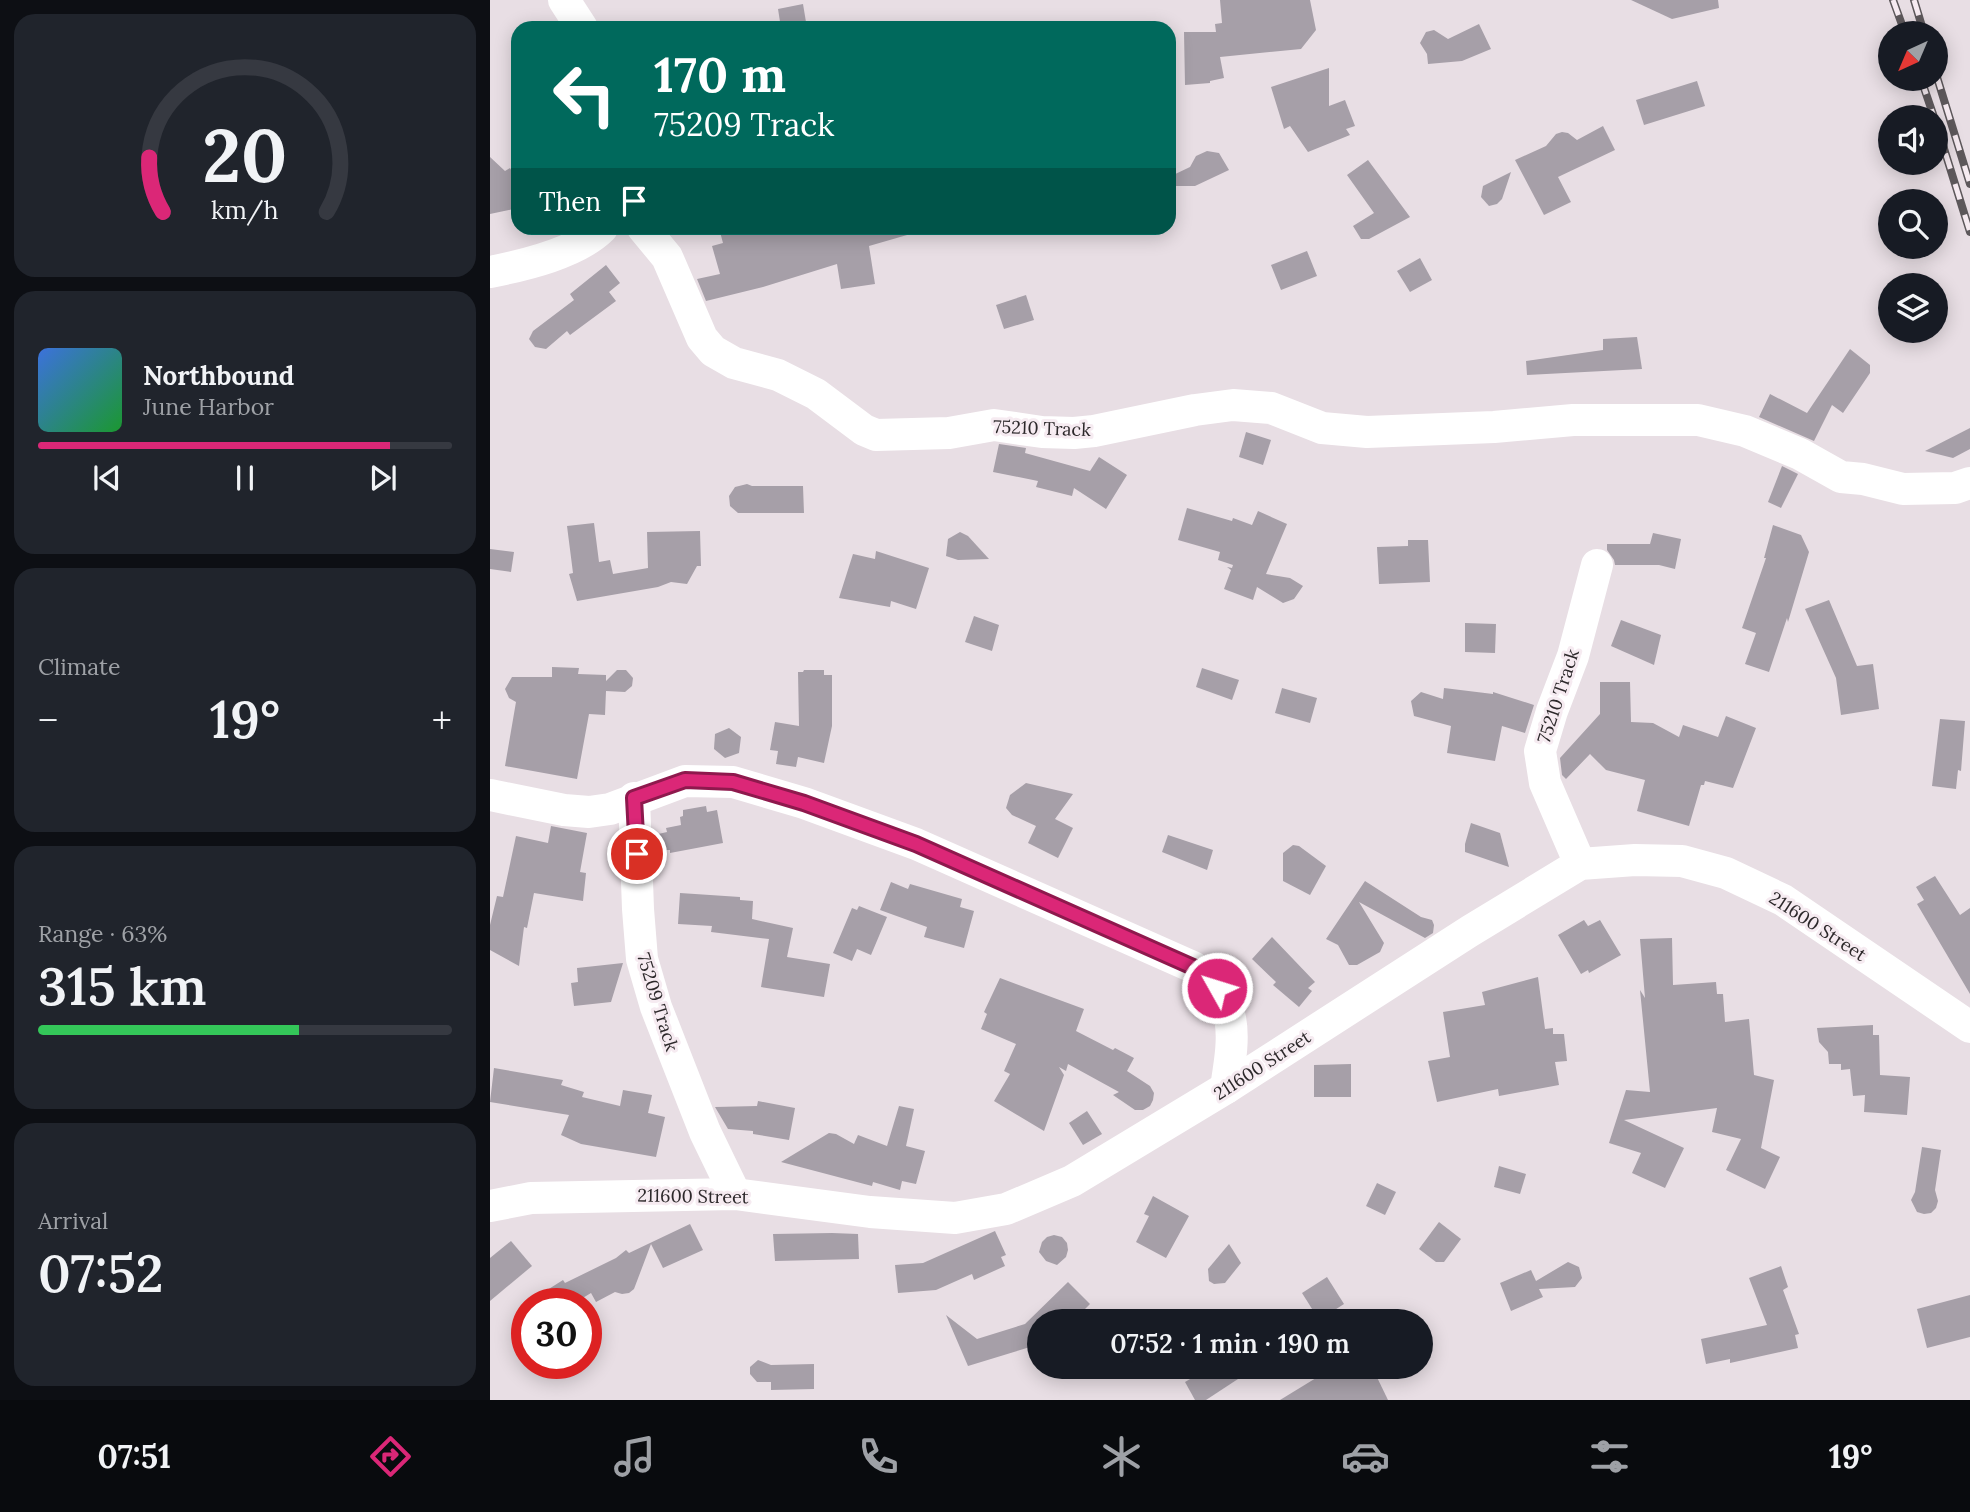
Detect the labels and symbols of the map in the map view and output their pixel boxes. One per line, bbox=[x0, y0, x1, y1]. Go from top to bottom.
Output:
north arrow bbox=[1878, 21, 1948, 91]
street label: 75210 Track bbox=[993, 415, 1092, 441]
street label: 75210 Track bbox=[1532, 646, 1584, 746]
pin bbox=[607, 824, 667, 884]
street label: 211600 Street bbox=[1765, 886, 1871, 966]
street label: 75209 Track bbox=[632, 950, 684, 1054]
position arrow bbox=[1180, 951, 1254, 1025]
street label: 211600 Street bbox=[1209, 1025, 1315, 1105]
street label: 211600 Street bbox=[637, 1184, 749, 1208]
speed limit sign: 30 bbox=[511, 1288, 602, 1379]

